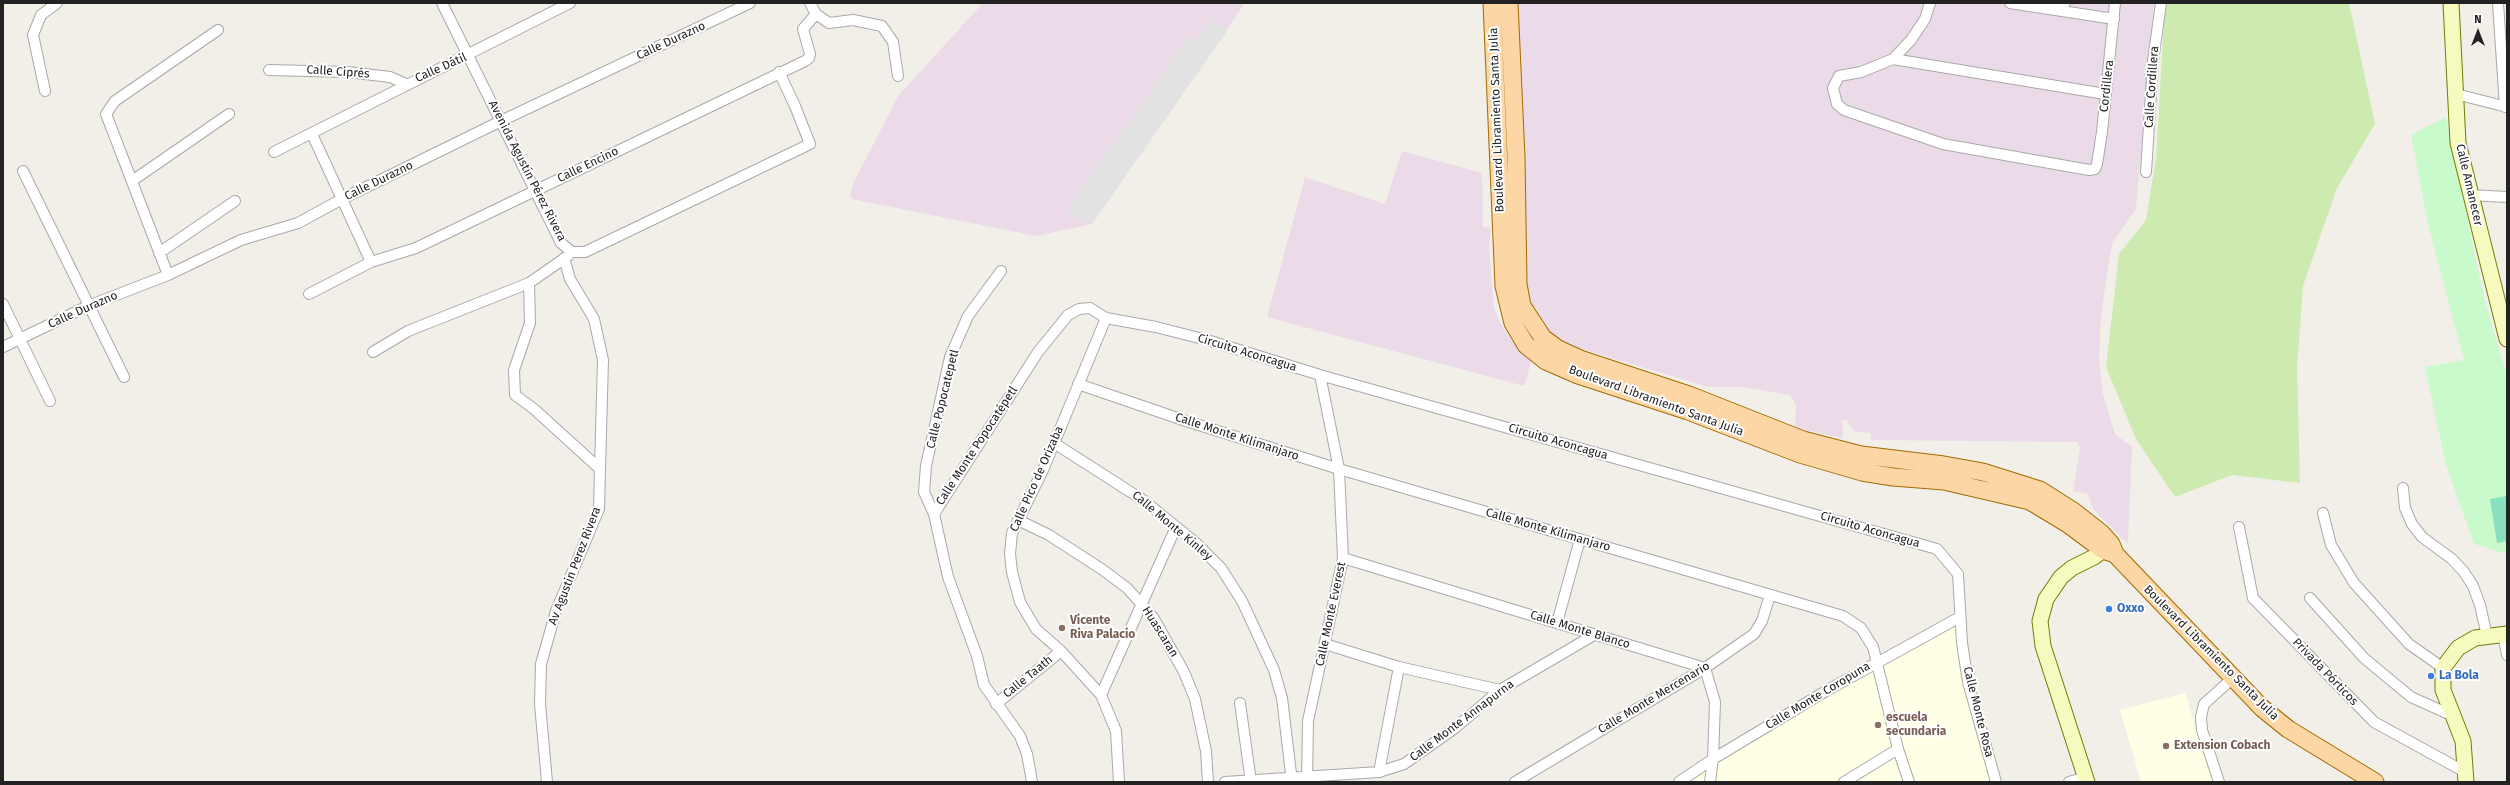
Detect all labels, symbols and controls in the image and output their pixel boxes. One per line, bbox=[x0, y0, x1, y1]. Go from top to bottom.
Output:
north arrow bbox=[2458, 12, 2498, 52]
text: N bbox=[2474, 13, 2482, 26]
street label: Calle Durazno bbox=[634, 19, 708, 63]
street label: Boulevard Libramiento Santa Julia bbox=[1487, 27, 1507, 213]
street label: Calle Cordillera bbox=[2142, 45, 2162, 129]
street label: Calle Dátil bbox=[413, 50, 469, 86]
street label: Cordillera bbox=[2097, 59, 2117, 113]
street label: Calle Ciprés bbox=[306, 63, 370, 81]
street label: Avenida Agustín Pérez Rivera bbox=[485, 98, 569, 244]
street label: Calle Amanecer bbox=[2453, 143, 2485, 227]
street label: Calle Encino bbox=[555, 144, 621, 186]
street label: Calle Durazno bbox=[342, 158, 416, 204]
street label: Calle Durazno bbox=[46, 288, 120, 332]
street label: Circuito Aconcagua bbox=[1196, 331, 1298, 375]
street label: Calle Popocatepetl bbox=[924, 348, 962, 450]
street label: Boulevard Libramiento Santa Julia bbox=[1567, 363, 1745, 439]
street label: Calle Monte Popocatépetl bbox=[933, 384, 1021, 508]
street label: Calle Monte Kilimanjaro bbox=[1173, 410, 1301, 464]
street label: Circuito Aconcagua bbox=[1507, 421, 1609, 463]
street label: Calle Pico de Orizaba bbox=[1007, 424, 1067, 534]
street label: Calle Monte Kinley bbox=[1129, 488, 1215, 564]
street label: Av Agustin Perez Rivera bbox=[546, 505, 604, 627]
street label: Calle Monte Kilimanjaro bbox=[1484, 505, 1612, 555]
street label: Circuito Aconcagua bbox=[1819, 509, 1921, 551]
street label: Calle Monte Everest bbox=[1313, 561, 1349, 667]
street label: Boulevard Libramiento Santa Julia bbox=[2140, 582, 2282, 724]
place label: Oxxo bbox=[2117, 602, 2144, 616]
street label: Huascaran bbox=[1139, 604, 1181, 660]
marker: Oxxo bbox=[2104, 604, 2114, 614]
street label: Calle Monte Blanco bbox=[1528, 608, 1632, 652]
place label: Vicente Riva Palacio bbox=[1070, 614, 1135, 642]
marker: Vicente Riva Palacio bbox=[1057, 623, 1067, 633]
street label: Privada Pórticos bbox=[2289, 635, 2361, 709]
street label: Calle Taath bbox=[1000, 653, 1056, 701]
street label: Calle Monte Mercenario bbox=[1596, 659, 1712, 737]
street label: Calle Monte Coropuna bbox=[1763, 659, 1873, 733]
street label: Calle Monte Rosa bbox=[1960, 665, 1996, 759]
place label: La Bola bbox=[2439, 669, 2479, 683]
marker: La Bola bbox=[2426, 671, 2436, 681]
street label: Calle Monte Annapurna bbox=[1407, 677, 1517, 765]
place label: escuela secundaria bbox=[1886, 711, 1946, 739]
marker: escuela secundaria bbox=[1873, 720, 1883, 730]
place label: Extension Cobach bbox=[2174, 739, 2270, 753]
marker: Extension Cobach bbox=[2161, 741, 2171, 751]

